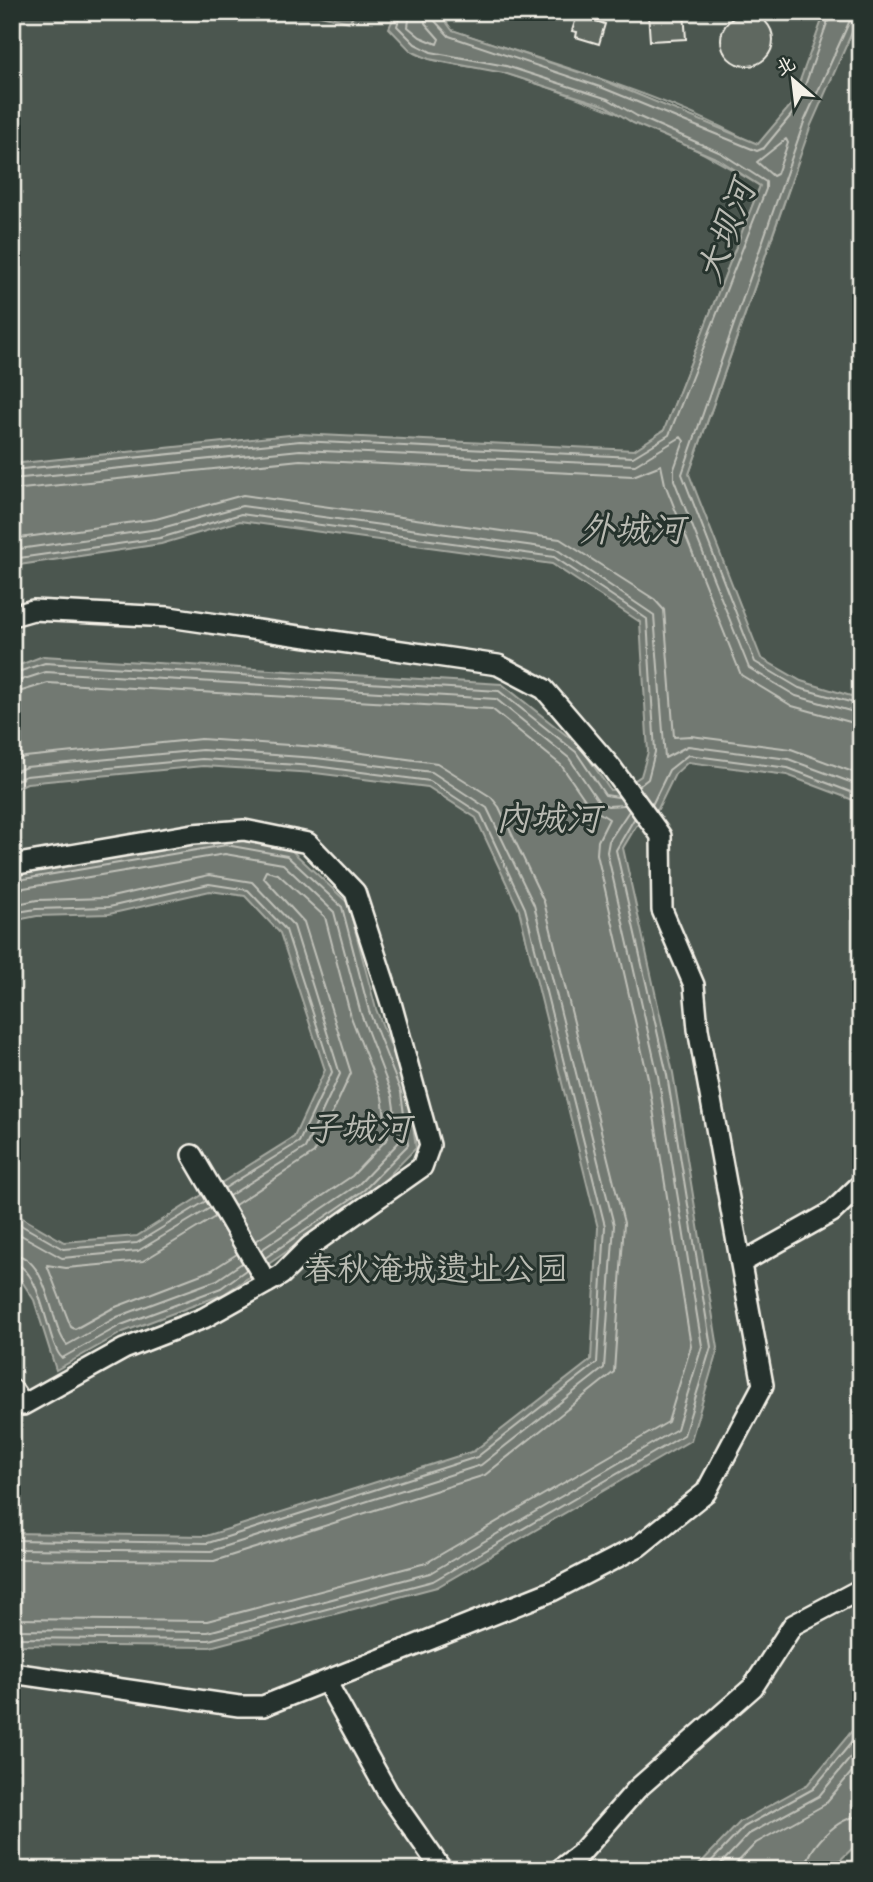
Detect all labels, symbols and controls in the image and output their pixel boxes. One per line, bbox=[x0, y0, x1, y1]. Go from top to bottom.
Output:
north arrow bbox=[758, 46, 828, 116]
text: 北 bbox=[771, 51, 800, 81]
water label: 大坝河 bbox=[686, 169, 768, 288]
water label: 外城河 bbox=[579, 507, 689, 552]
water label: 内城河 bbox=[495, 796, 605, 841]
water label: 子城河 bbox=[305, 1106, 415, 1151]
park label: 春秋淹城遗址公园 bbox=[304, 1248, 568, 1290]

